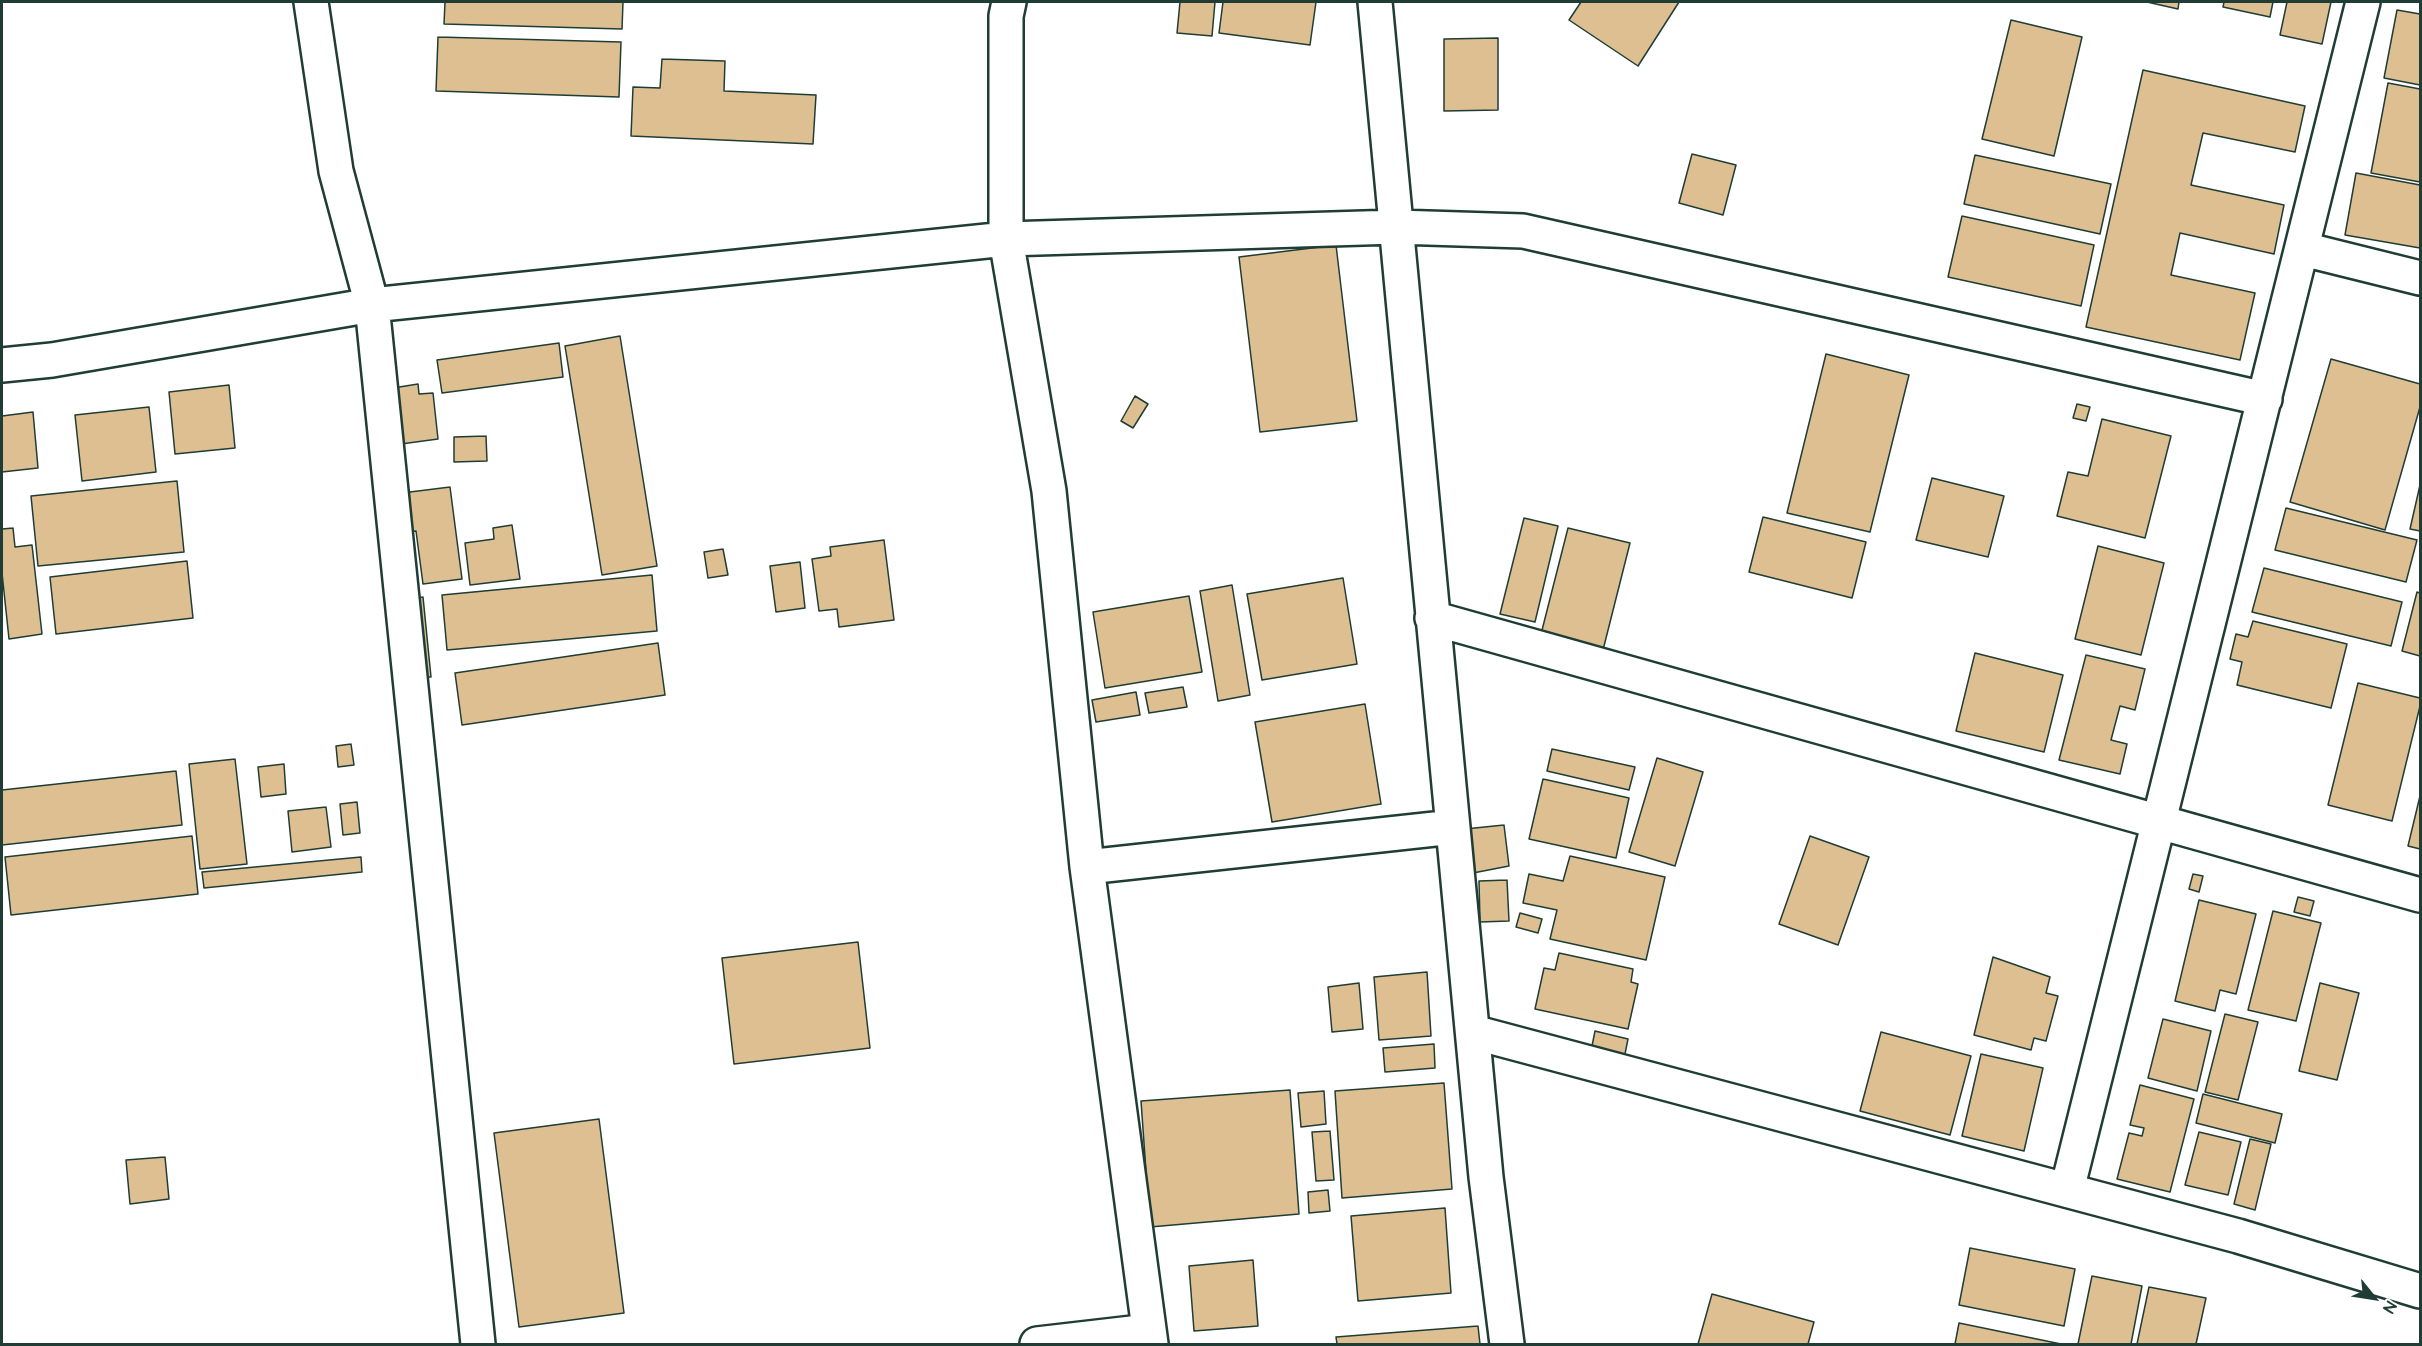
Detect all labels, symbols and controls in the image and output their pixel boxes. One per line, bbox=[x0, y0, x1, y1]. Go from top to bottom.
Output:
north arrow bbox=[2344, 1268, 2404, 1328]
text: N bbox=[2378, 1297, 2402, 1317]

